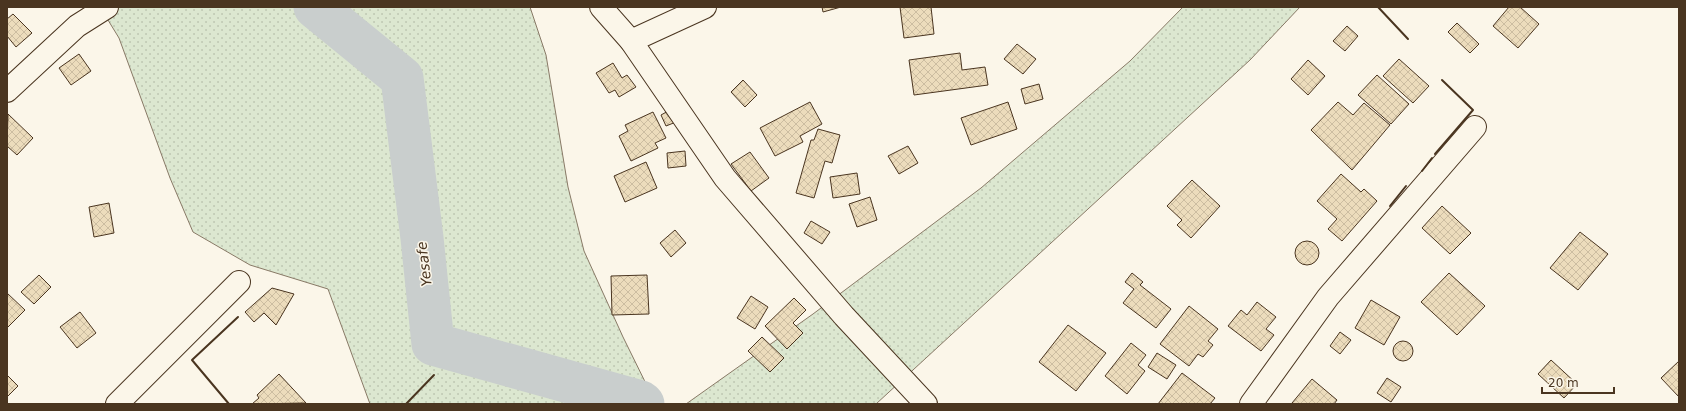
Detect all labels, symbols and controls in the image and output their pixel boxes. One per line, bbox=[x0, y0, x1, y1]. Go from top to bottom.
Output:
water label: Yesafe bbox=[413, 241, 435, 287]
scale bar bbox=[1542, 369, 1614, 395]
text: 20 m bbox=[1548, 376, 1579, 390]

